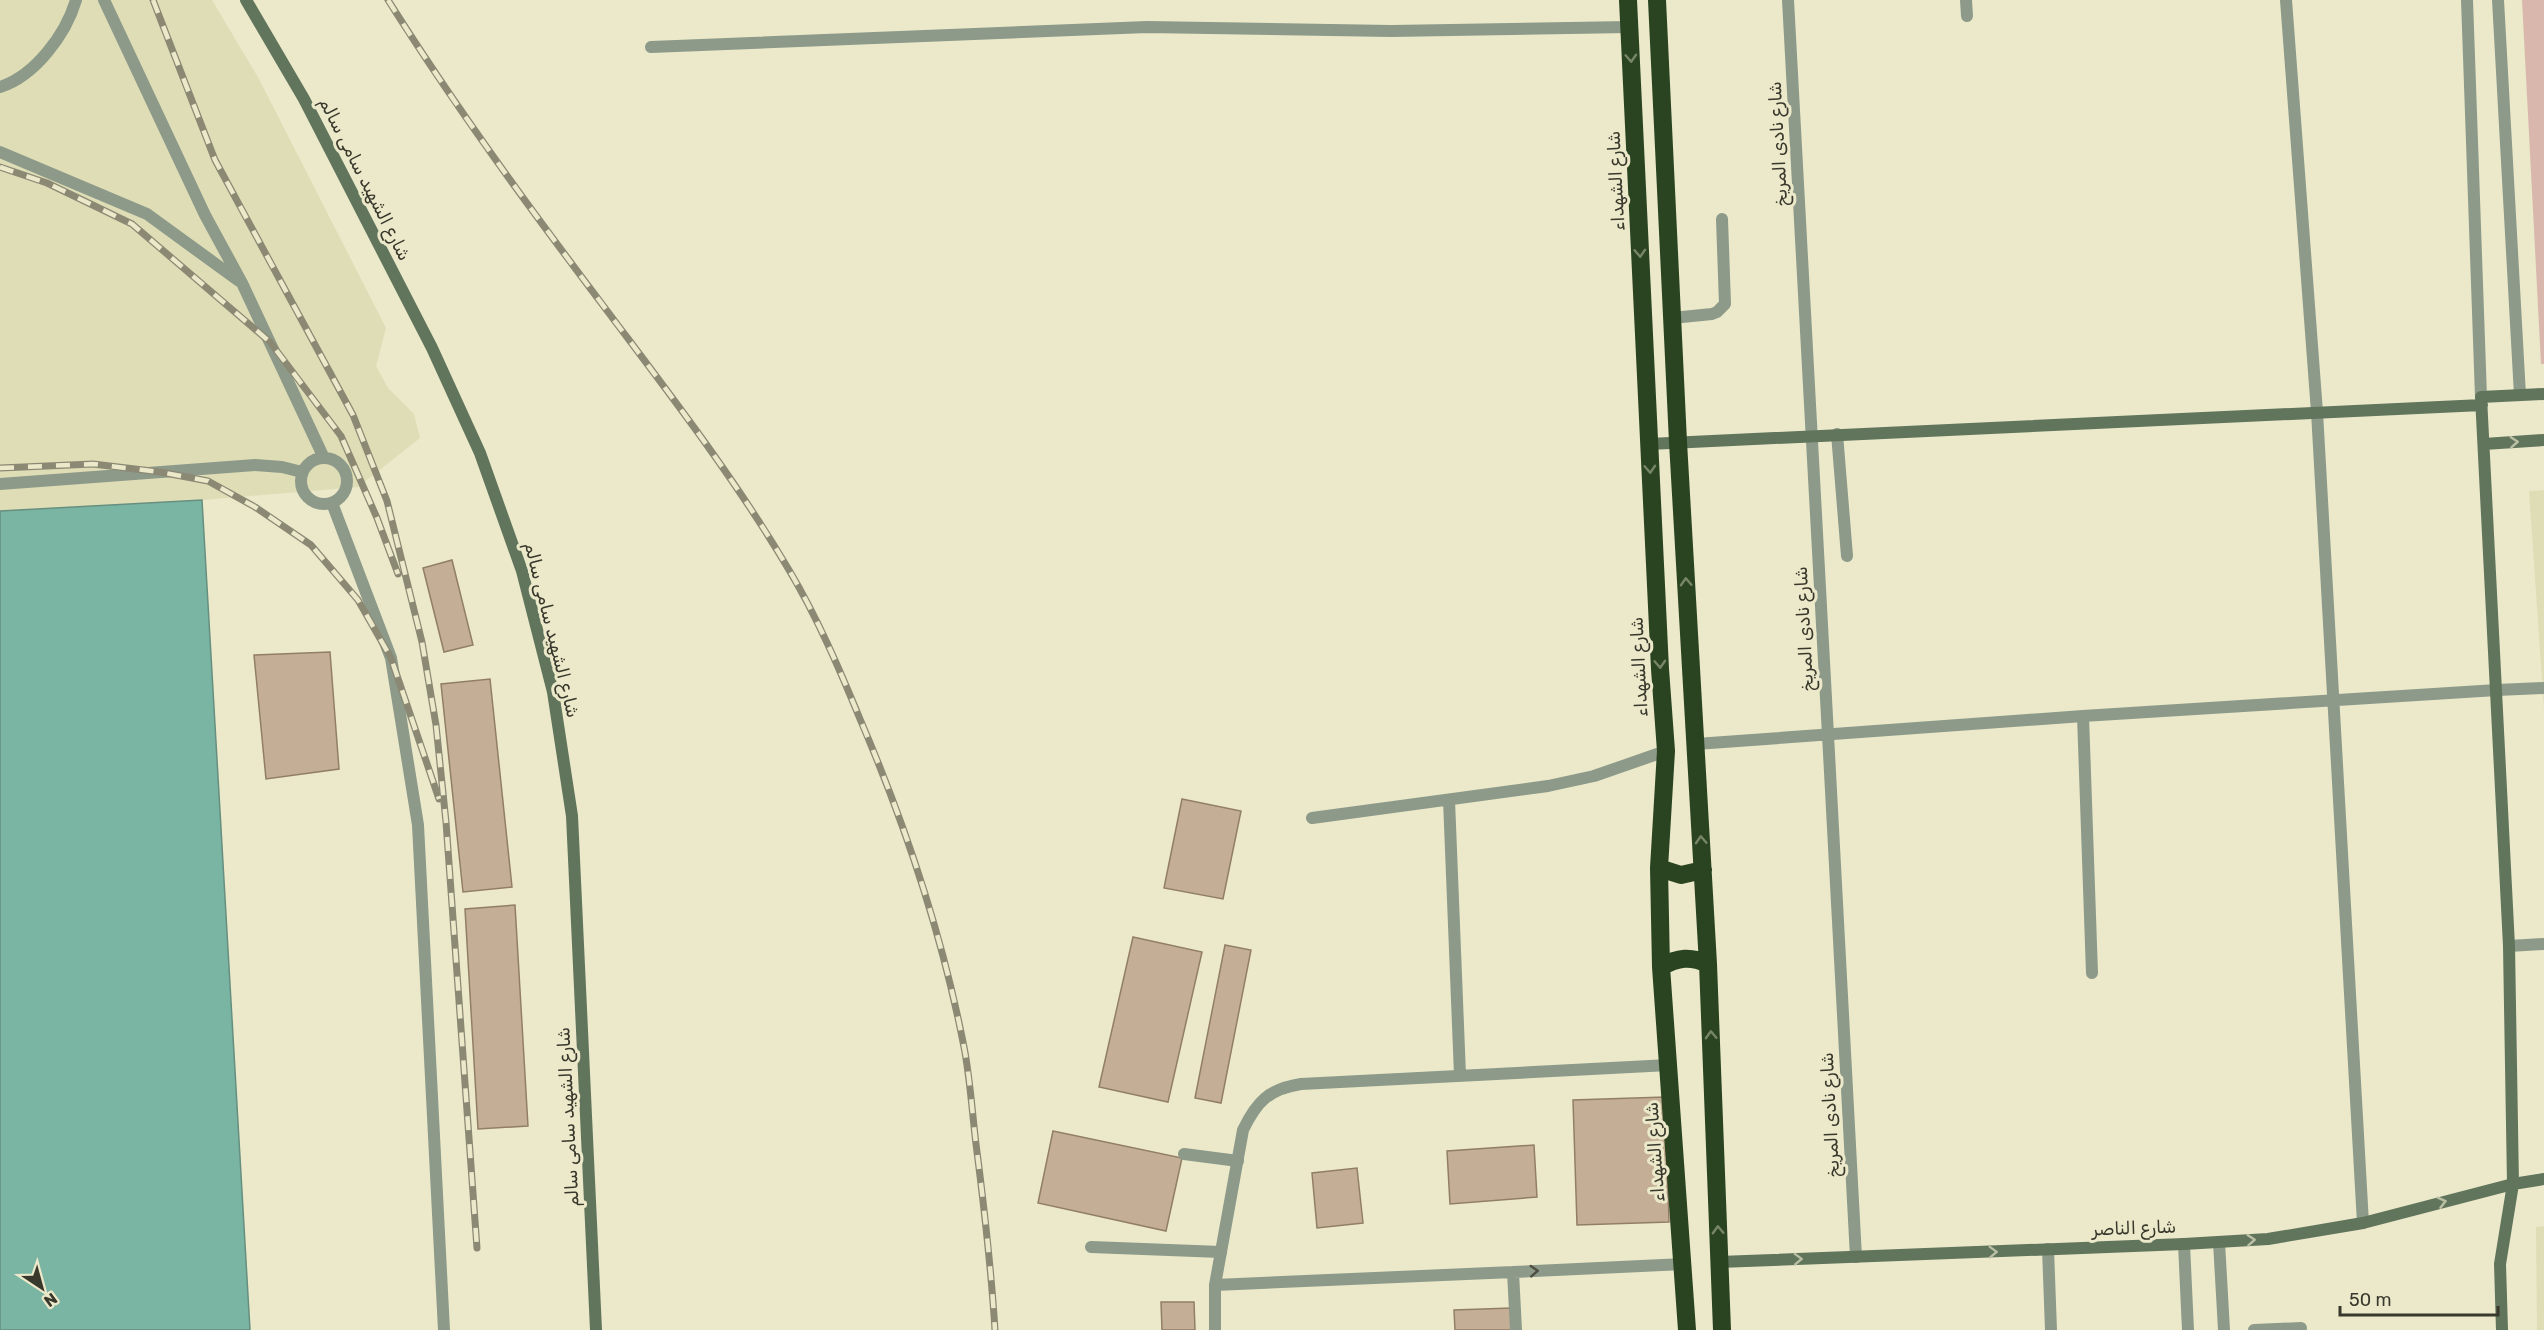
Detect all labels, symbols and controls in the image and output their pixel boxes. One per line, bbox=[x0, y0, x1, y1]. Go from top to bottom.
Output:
one-way arrow bbox=[1624, 54, 1637, 63]
street label: شارع نادى المريخ bbox=[1764, 81, 1794, 207]
street label: شارع الشهيد سامى سالم bbox=[313, 94, 416, 265]
street label: شارع الشهداء bbox=[1602, 130, 1631, 232]
one-way arrow bbox=[1634, 249, 1647, 258]
one-way arrow bbox=[2510, 436, 2519, 449]
one-way arrow bbox=[1644, 464, 1657, 473]
street label: شارع الشهيد سامى سالم bbox=[519, 540, 584, 720]
street label: شارع نادى المريخ bbox=[1790, 566, 1820, 692]
one-way arrow bbox=[1680, 578, 1693, 587]
street label: شارع الشهداء bbox=[1625, 616, 1654, 718]
one-way arrow bbox=[1653, 659, 1666, 668]
one-way arrow bbox=[1695, 835, 1708, 844]
street label: شارع الشهيد سامى سالم bbox=[552, 1026, 585, 1207]
one-way arrow bbox=[1705, 1030, 1718, 1039]
street label: شارع نادى المريخ bbox=[1816, 1052, 1846, 1178]
street label: شارع الشهداء bbox=[1641, 1101, 1670, 1203]
one-way arrow bbox=[2436, 1197, 2447, 1209]
street label: شارع الناصر bbox=[2090, 1216, 2177, 1241]
one-way arrow bbox=[1712, 1225, 1724, 1234]
one-way arrow bbox=[2247, 1234, 2256, 1247]
one-way arrow bbox=[1989, 1245, 1998, 1258]
one-way arrow bbox=[1794, 1253, 1803, 1266]
north arrow bbox=[12, 1258, 72, 1318]
one-way arrow bbox=[1530, 1264, 1539, 1277]
scale bar bbox=[2340, 1279, 2498, 1317]
text: N bbox=[40, 1289, 61, 1311]
text: 50 m bbox=[2349, 1289, 2392, 1311]

